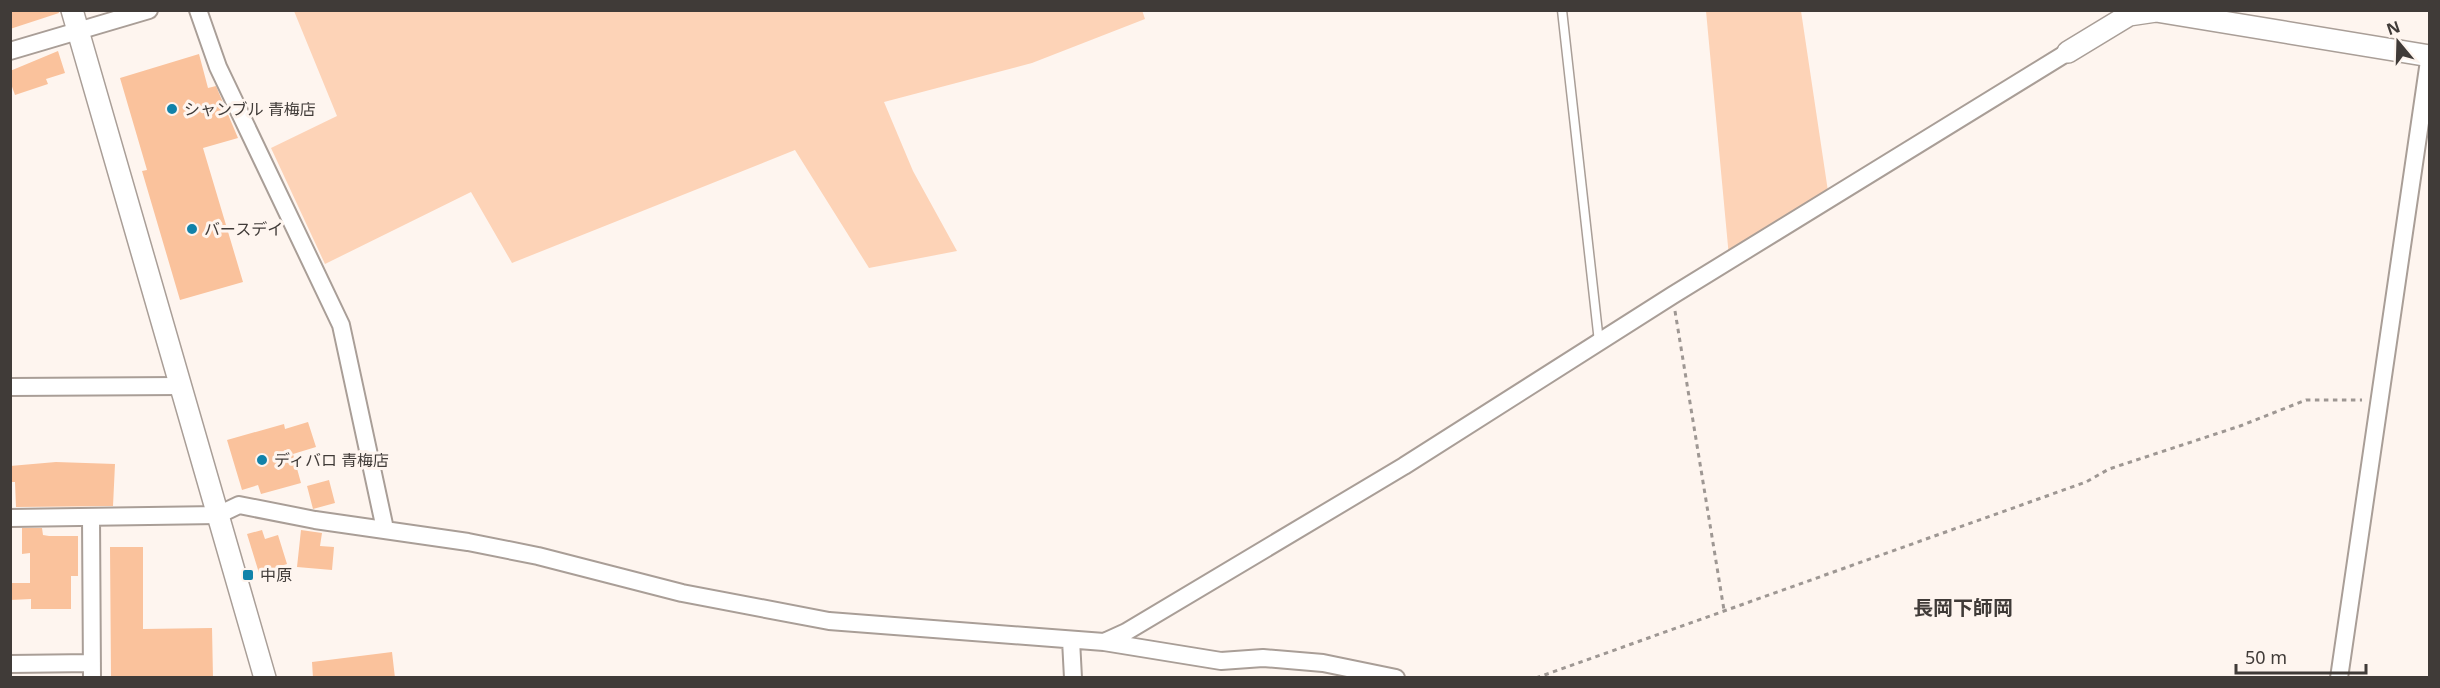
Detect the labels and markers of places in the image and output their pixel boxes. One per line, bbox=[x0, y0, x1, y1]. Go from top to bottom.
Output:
place label: シャンブル 青梅店 bbox=[184, 98, 316, 120]
marker: シャンブル 青梅店 bbox=[165, 102, 179, 116]
place label: バースデイ bbox=[204, 218, 283, 240]
marker: バースデイ bbox=[185, 222, 199, 236]
place label: ディバロ 青梅店 bbox=[274, 449, 389, 471]
marker: ディバロ 青梅店 bbox=[255, 453, 269, 467]
place label: 中原 bbox=[260, 564, 292, 586]
marker: 中原 bbox=[241, 568, 255, 582]

